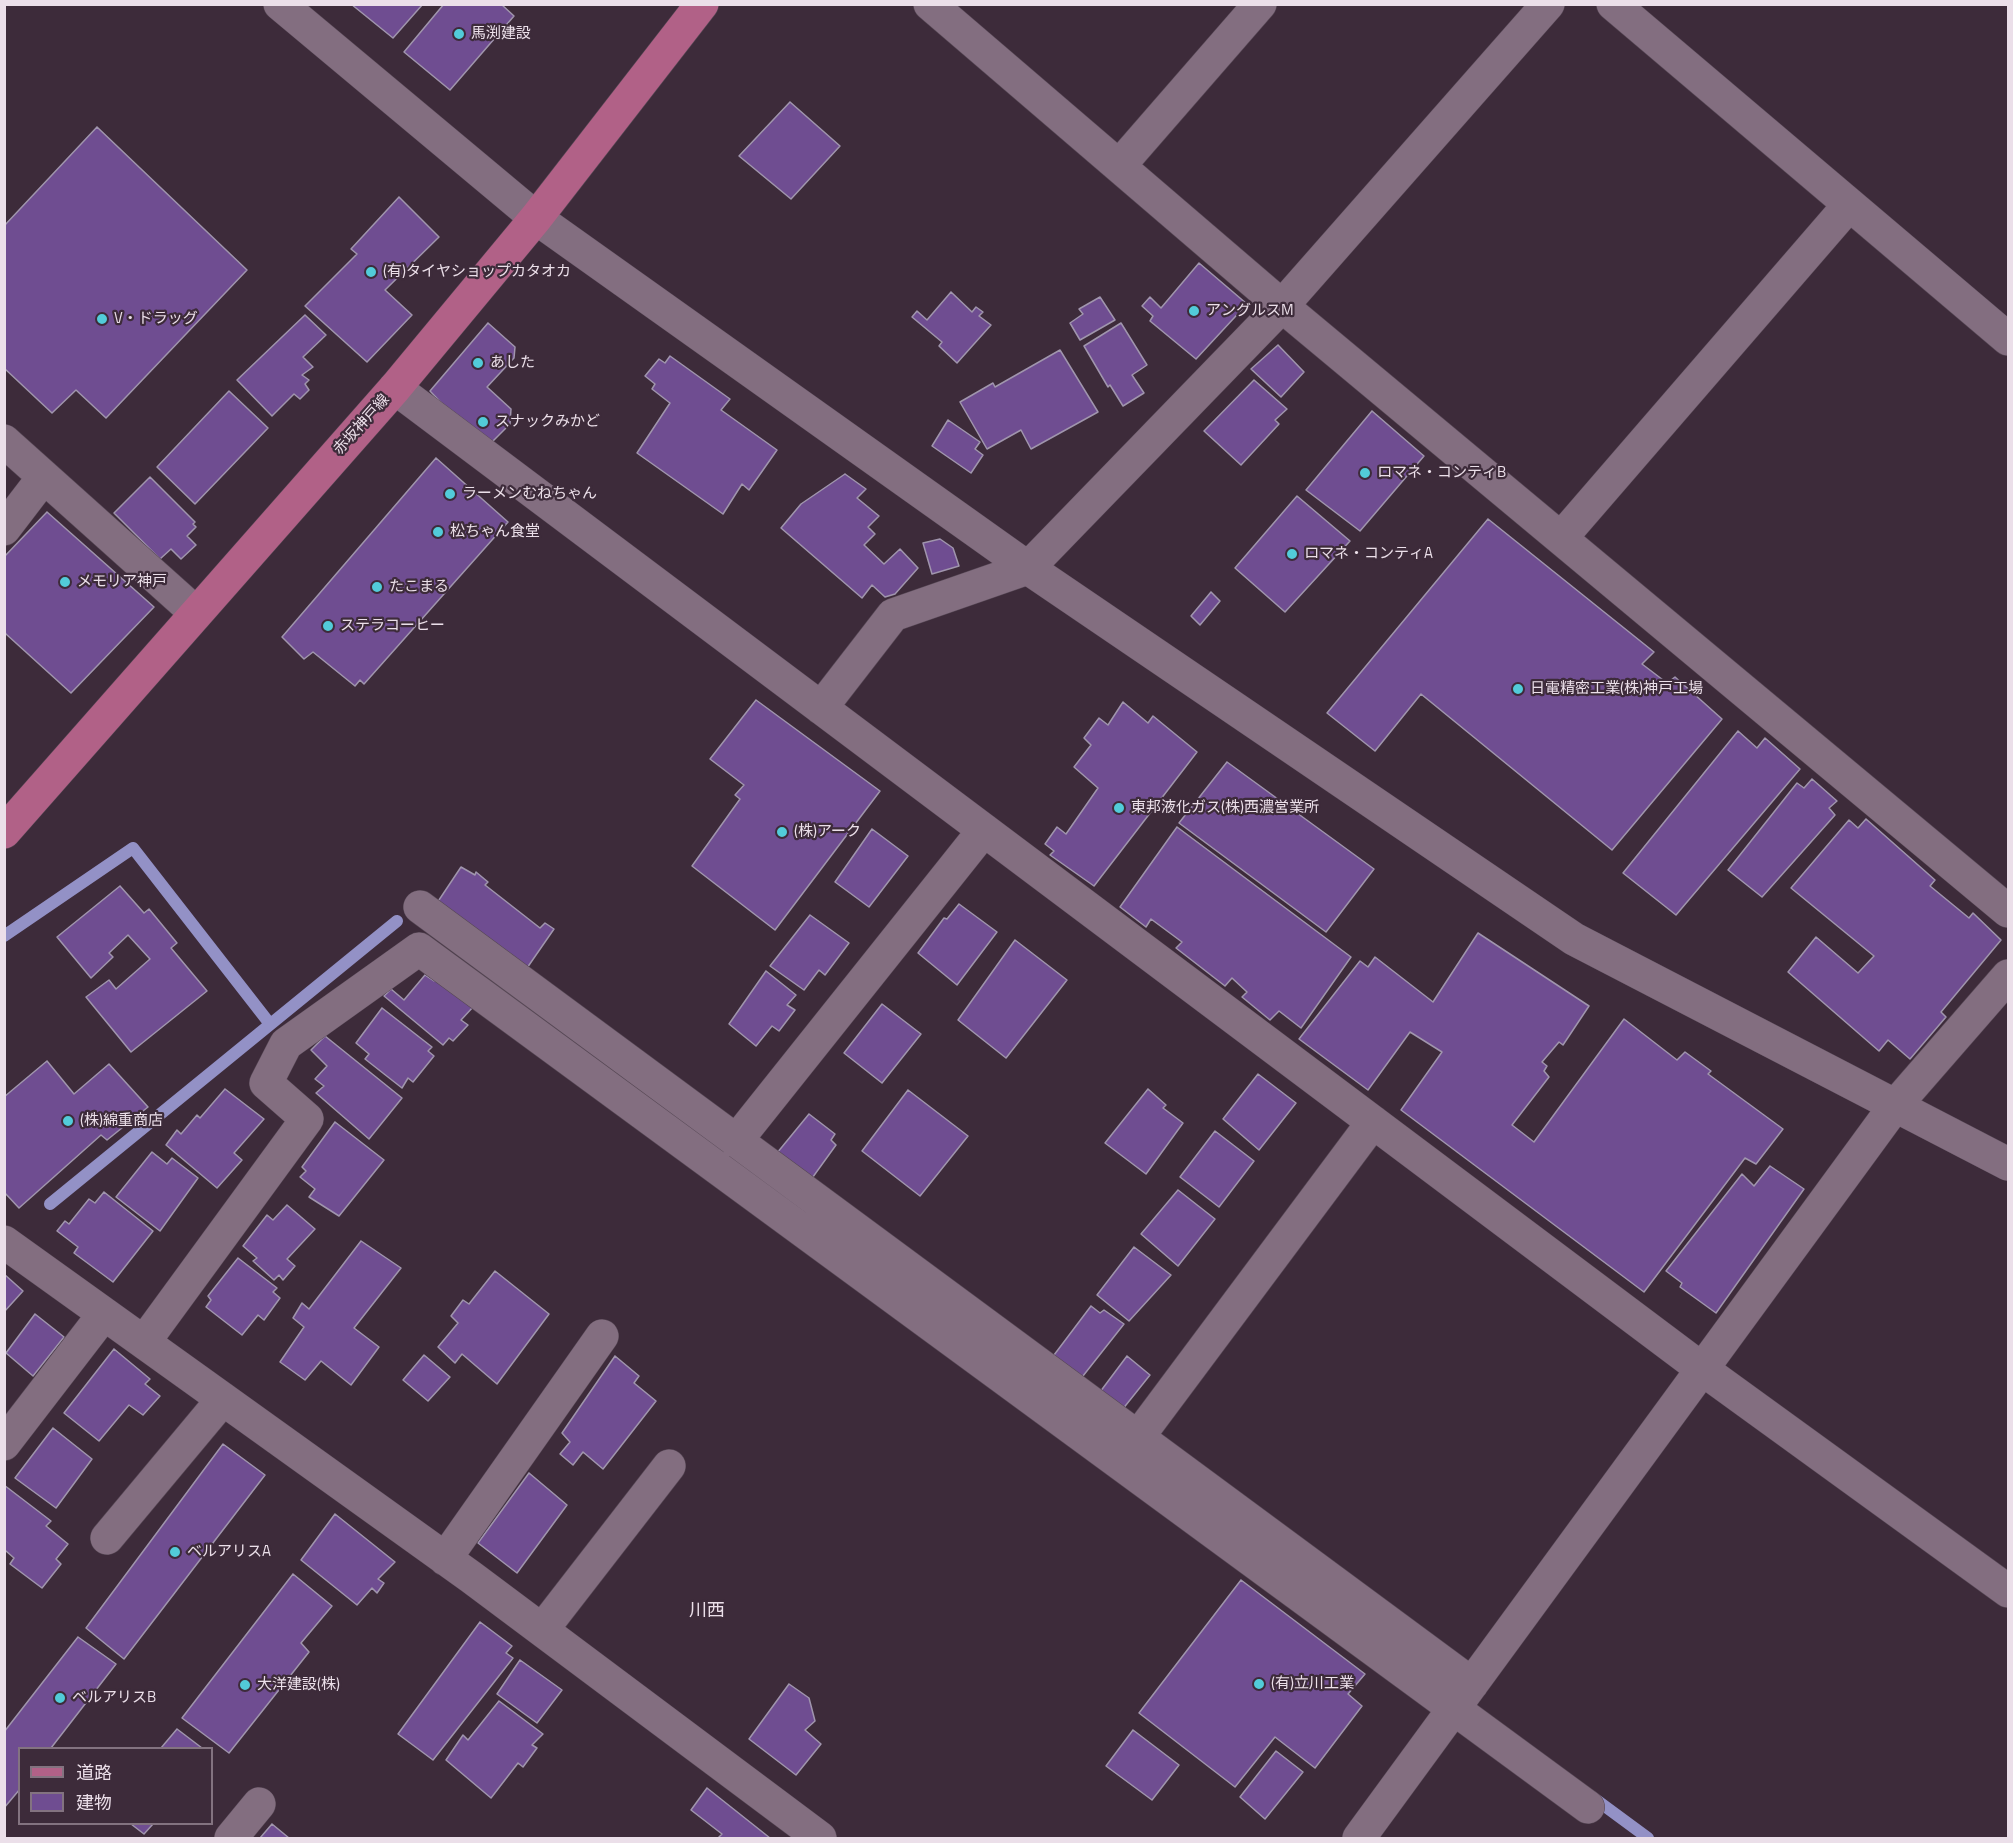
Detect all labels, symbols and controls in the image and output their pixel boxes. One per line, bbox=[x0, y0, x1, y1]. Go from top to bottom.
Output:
place label: 馬渕建設 bbox=[471, 25, 531, 43]
marker: 馬渕建設 bbox=[452, 27, 466, 41]
place label: (有)タイヤショップカタオカ bbox=[383, 263, 571, 281]
marker: (有)タイヤショップカタオカ bbox=[364, 265, 378, 279]
place label: アングルスM bbox=[1206, 302, 1294, 320]
marker: アングルスM bbox=[1187, 304, 1201, 318]
place label: V・ドラッグ bbox=[114, 310, 198, 328]
marker: V・ドラッグ bbox=[95, 312, 109, 326]
place label: あした bbox=[490, 354, 535, 372]
marker: あした bbox=[471, 356, 485, 370]
street label: 赤坂神戸線 bbox=[330, 391, 394, 459]
place label: スナックみかど bbox=[495, 413, 600, 431]
marker: スナックみかど bbox=[476, 415, 490, 429]
place label: ロマネ・コンティB bbox=[1377, 464, 1506, 482]
marker: ロマネ・コンティB bbox=[1358, 466, 1372, 480]
place label: ラーメンむねちゃん bbox=[462, 485, 597, 503]
marker: ラーメンむねちゃん bbox=[443, 487, 457, 501]
place label: 松ちゃん食堂 bbox=[450, 523, 540, 541]
marker: 松ちゃん食堂 bbox=[431, 525, 445, 539]
place label: ロマネ・コンティA bbox=[1304, 545, 1433, 563]
marker: ロマネ・コンティA bbox=[1285, 547, 1299, 561]
place label: メモリア神戸 bbox=[77, 573, 167, 591]
marker: メモリア神戸 bbox=[58, 575, 72, 589]
place label: たこまる bbox=[389, 578, 449, 596]
marker: たこまる bbox=[370, 580, 384, 594]
place label: ステラコーヒー bbox=[340, 617, 445, 635]
marker: ステラコーヒー bbox=[321, 619, 335, 633]
place label: 日電精密工業(株)神戸工場 bbox=[1530, 680, 1703, 698]
marker: 日電精密工業(株)神戸工場 bbox=[1511, 682, 1525, 696]
place label: 東邦液化ガス(株)西濃営業所 bbox=[1131, 799, 1319, 817]
marker: 東邦液化ガス(株)西濃営業所 bbox=[1112, 801, 1126, 815]
place label: (株)アーク bbox=[794, 823, 861, 841]
marker: (株)アーク bbox=[775, 825, 789, 839]
place label: (株)綿重商店 bbox=[80, 1112, 163, 1130]
marker: (株)綿重商店 bbox=[61, 1114, 75, 1128]
place label: ベルアリスA bbox=[187, 1543, 271, 1561]
marker: ベルアリスA bbox=[168, 1545, 182, 1559]
district label: 川西 bbox=[689, 1601, 725, 1623]
place label: (有)立川工業 bbox=[1271, 1675, 1354, 1693]
place label: 大洋建設(株) bbox=[257, 1676, 340, 1694]
marker: (有)立川工業 bbox=[1252, 1677, 1266, 1691]
marker: 大洋建設(株) bbox=[238, 1678, 252, 1692]
place label: ベルアリスB bbox=[72, 1689, 156, 1707]
marker: ベルアリスB bbox=[53, 1691, 67, 1705]
legend bbox=[18, 1747, 213, 1825]
text: 道路 bbox=[76, 1759, 112, 1786]
text: 建物 bbox=[76, 1789, 112, 1816]

